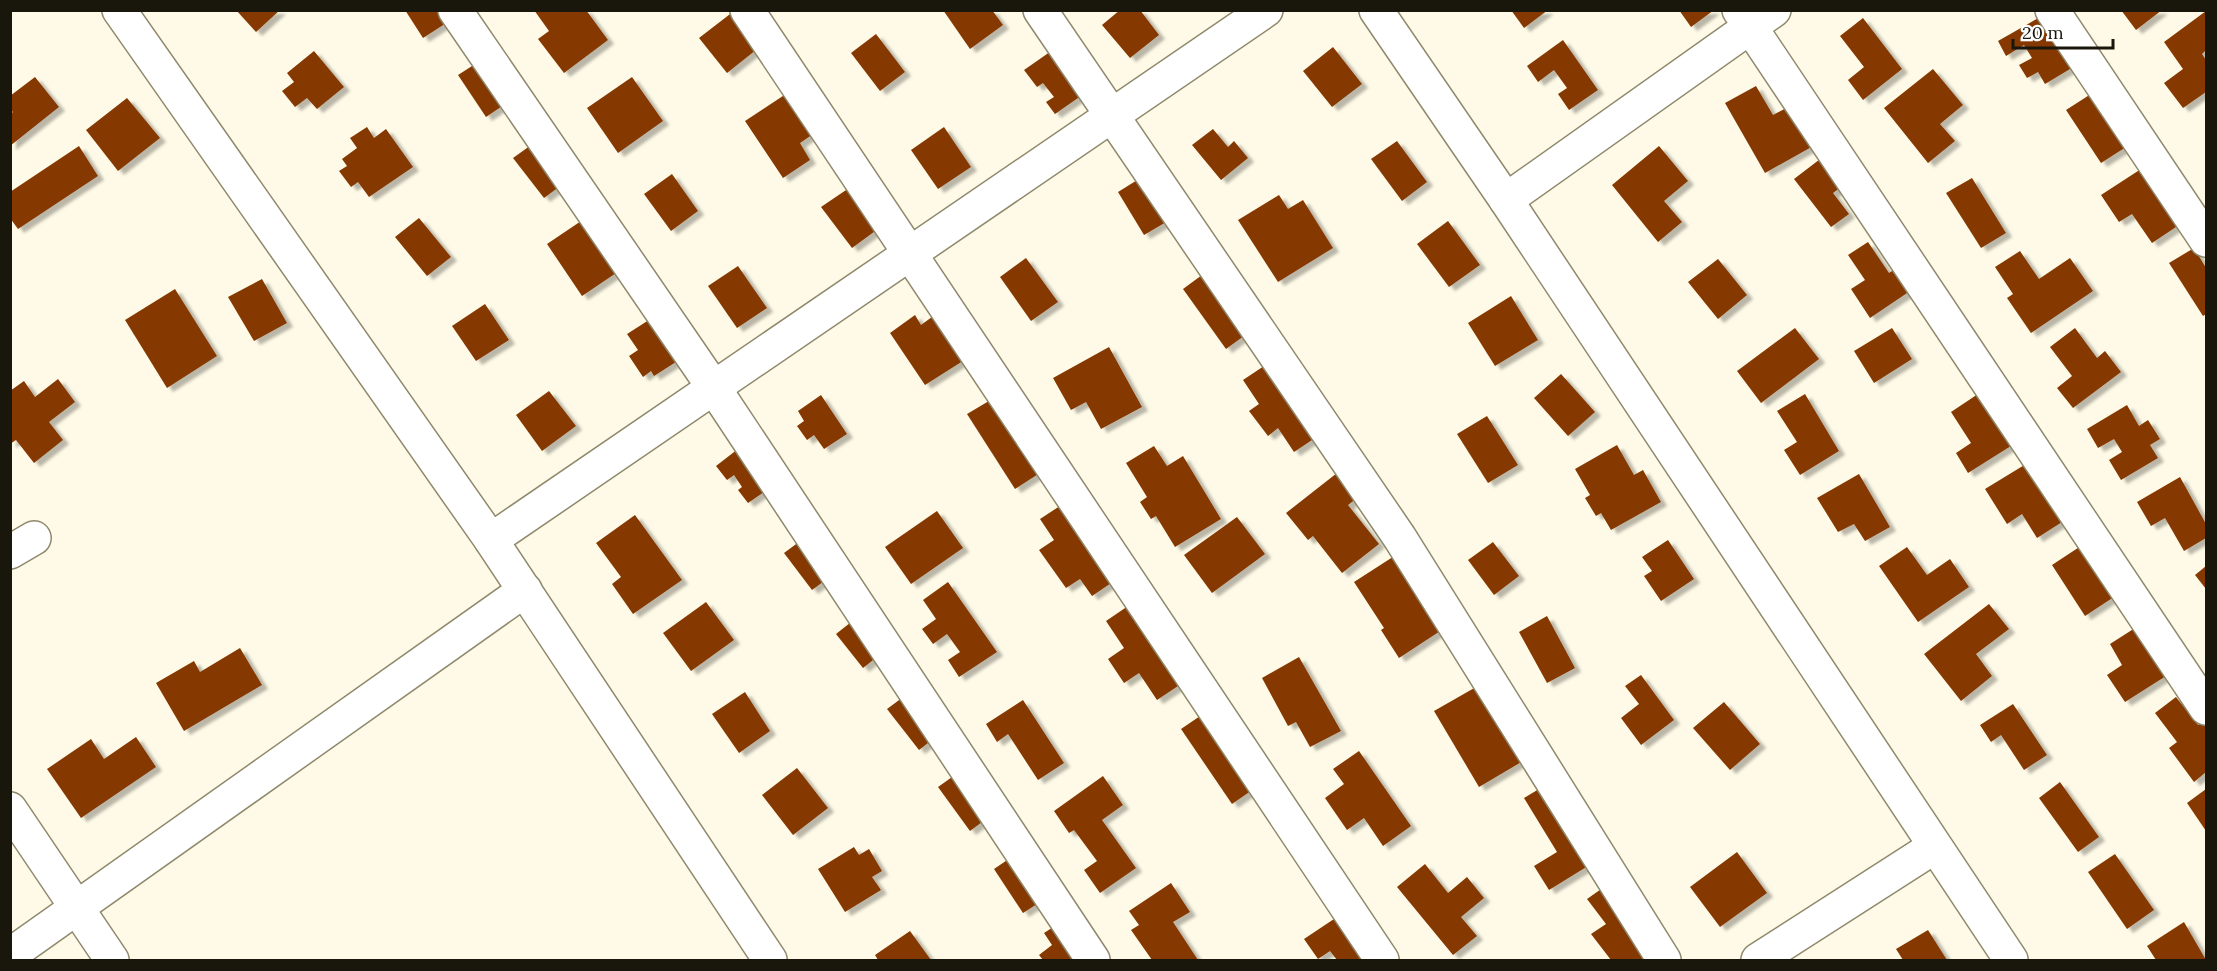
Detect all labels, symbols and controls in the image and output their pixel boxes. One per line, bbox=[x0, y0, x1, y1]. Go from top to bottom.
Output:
scale bar bbox=[2013, 12, 2114, 50]
text: 20 m bbox=[2022, 21, 2064, 44]

